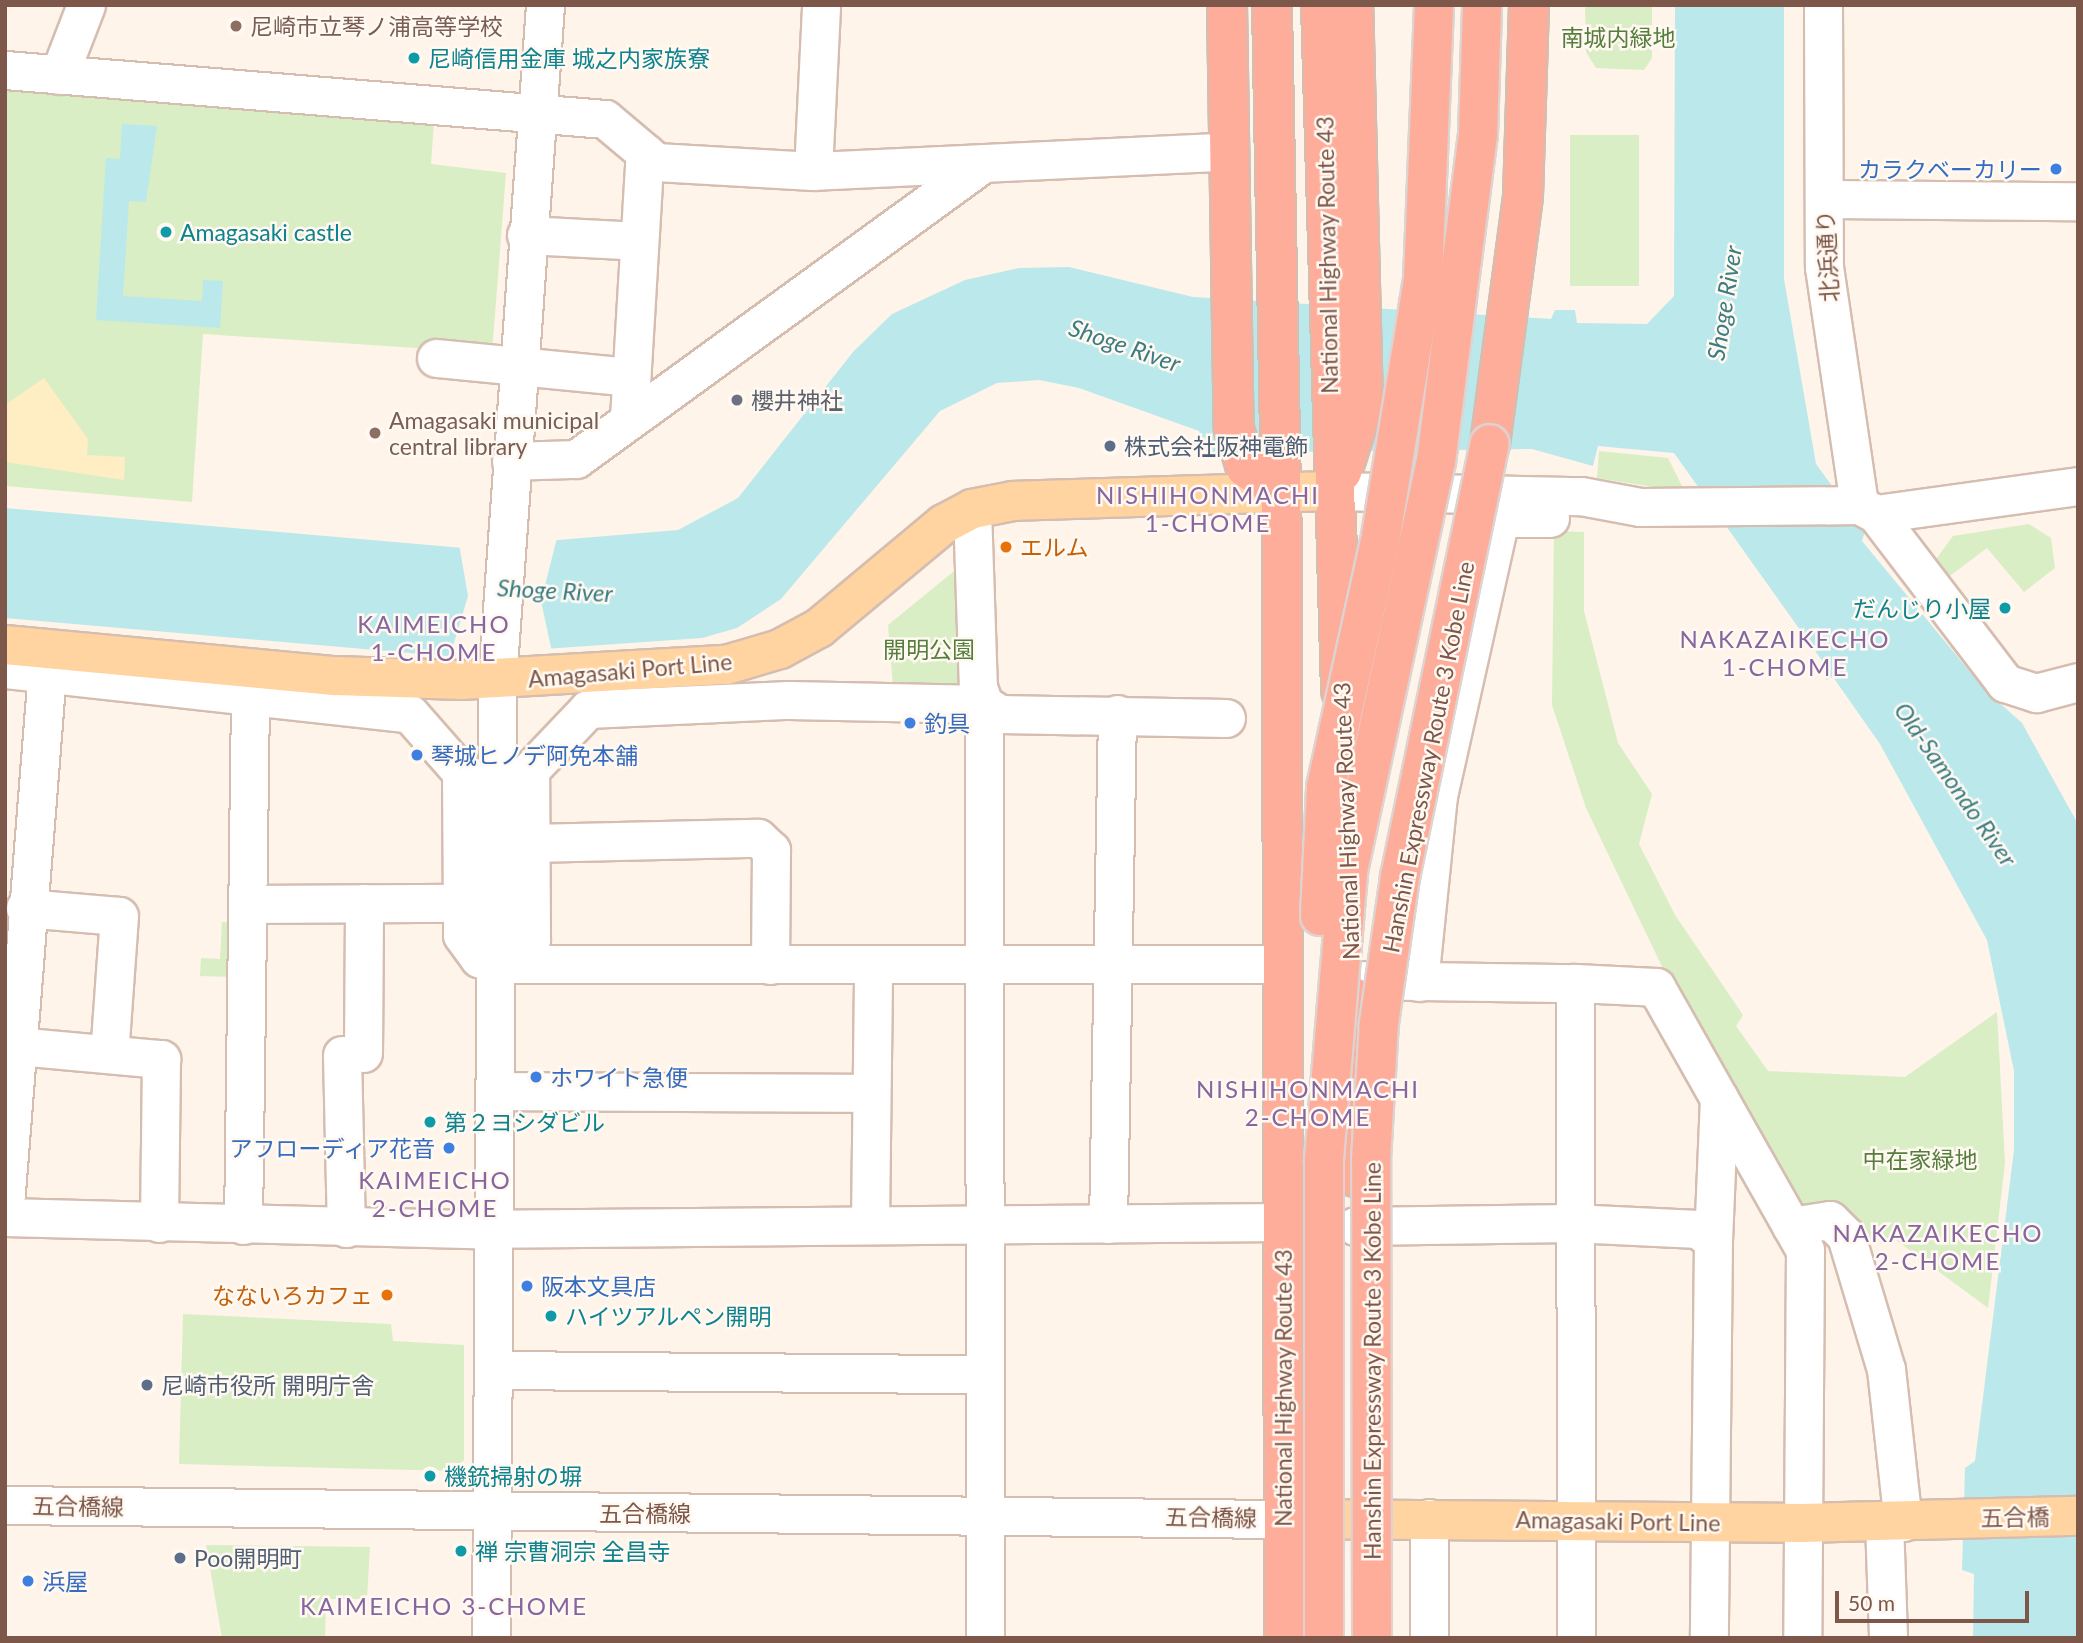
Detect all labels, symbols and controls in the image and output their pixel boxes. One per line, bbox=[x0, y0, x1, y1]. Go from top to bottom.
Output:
place label: 尼崎市立琴ノ浦高等学校 bbox=[250, 12, 503, 40]
marker: 尼崎市立琴ノ浦高等学校 bbox=[228, 18, 244, 34]
park label: 南城内緑地 bbox=[1561, 23, 1675, 51]
place label: 尼崎信用金庫 城之内家族寮 bbox=[428, 44, 710, 72]
marker: 尼崎信用金庫 城之内家族寮 bbox=[406, 50, 422, 66]
street label: National Highway Route 43 bbox=[1311, 116, 1343, 394]
place label: カラクベーカリー bbox=[1858, 155, 2042, 183]
marker: カラクベーカリー bbox=[2048, 161, 2064, 177]
street label: 北浜通り bbox=[1811, 209, 1843, 303]
place label: Amagasaki castle bbox=[180, 218, 352, 246]
marker: Amagasaki castle bbox=[158, 224, 174, 240]
water label: Shoge River bbox=[1701, 244, 1747, 362]
water label: Shoge River bbox=[1066, 313, 1184, 377]
place label: 櫻井神社 bbox=[751, 386, 843, 414]
marker: 櫻井神社 bbox=[729, 392, 745, 408]
place label: Amagasaki municipal central library bbox=[389, 406, 599, 460]
marker: Amagasaki municipal central library bbox=[367, 425, 383, 441]
place label: 株式会社阪神電飾 bbox=[1124, 432, 1308, 460]
marker: 株式会社阪神電飾 bbox=[1102, 438, 1118, 454]
district label: NISHIHONMACHI 1-CHOME bbox=[1098, 481, 1318, 537]
place label: エルム bbox=[1020, 533, 1089, 561]
marker: エルム bbox=[998, 539, 1014, 555]
street label: Hanshin Expressway Route 3 Kobe Line bbox=[1376, 559, 1480, 955]
water label: Shoge River bbox=[496, 573, 614, 607]
place label: だんじり小屋 bbox=[1853, 594, 1991, 622]
marker: だんじり小屋 bbox=[1997, 600, 2013, 616]
district label: KAIMEICHO 1-CHOME bbox=[358, 610, 510, 666]
district label: NAKAZAIKECHO 1-CHOME bbox=[1681, 625, 1889, 681]
park label: 開明公園 bbox=[883, 635, 975, 663]
street label: Amagasaki Port Line bbox=[527, 647, 733, 693]
street label: National Highway Route 43 bbox=[1327, 682, 1365, 960]
water label: Old-Samondo River bbox=[1889, 696, 2023, 872]
place label: 釣具 bbox=[924, 709, 970, 737]
marker: 釣具 bbox=[902, 715, 918, 731]
place label: 琴城ヒノデ阿免本舗 bbox=[431, 741, 638, 769]
marker: 琴城ヒノデ阿免本舗 bbox=[409, 747, 425, 763]
place label: ホワイト急便 bbox=[550, 1063, 688, 1091]
marker: ホワイト急便 bbox=[528, 1069, 544, 1085]
district label: NISHIHONMACHI 2-CHOME bbox=[1198, 1075, 1418, 1131]
place label: 第２ヨシダビル bbox=[444, 1108, 605, 1136]
marker: 第２ヨシダビル bbox=[422, 1114, 438, 1130]
place label: アフローディア花音 bbox=[228, 1134, 435, 1162]
marker: アフローディア花音 bbox=[441, 1140, 457, 1156]
park label: 中在家緑地 bbox=[1863, 1145, 1977, 1173]
street label: Hanshin Expressway Route 3 Kobe Line bbox=[1358, 1162, 1386, 1560]
district label: KAIMEICHO 2-CHOME bbox=[359, 1166, 511, 1222]
district label: NAKAZAIKECHO 2-CHOME bbox=[1834, 1219, 2042, 1275]
street label: National Highway Route 43 bbox=[1269, 1249, 1297, 1527]
place label: 阪本文具店 bbox=[541, 1272, 656, 1300]
marker: 阪本文具店 bbox=[519, 1278, 535, 1294]
place label: なないろカフェ bbox=[212, 1281, 373, 1309]
marker: なないろカフェ bbox=[379, 1287, 395, 1303]
place label: ハイツアルペン開明 bbox=[565, 1302, 772, 1330]
marker: ハイツアルペン開明 bbox=[543, 1308, 559, 1324]
place label: 尼崎市役所 開明庁舎 bbox=[161, 1371, 374, 1399]
marker: 尼崎市役所 開明庁舎 bbox=[139, 1377, 155, 1393]
place label: 機銃掃射の塀 bbox=[444, 1462, 582, 1490]
marker: 機銃掃射の塀 bbox=[422, 1468, 438, 1484]
street label: 五合橋線 bbox=[32, 1491, 124, 1521]
street label: 五合橋線 bbox=[599, 1499, 691, 1527]
street label: 五合橋線 bbox=[1165, 1502, 1257, 1532]
street label: 五合橋 bbox=[1980, 1503, 2050, 1531]
street label: Amagasaki Port Line bbox=[1515, 1505, 1721, 1537]
place label: 禅 宗曹洞宗 全昌寺 bbox=[475, 1537, 671, 1565]
marker: 禅 宗曹洞宗 全昌寺 bbox=[453, 1543, 469, 1559]
place label: Poo開明町 bbox=[194, 1544, 302, 1572]
marker: Poo開明町 bbox=[172, 1550, 188, 1566]
place label: 浜屋 bbox=[42, 1567, 88, 1595]
marker: 浜屋 bbox=[20, 1573, 36, 1589]
scale bar bbox=[1838, 1576, 2032, 1620]
text: 50 m bbox=[1848, 1590, 1895, 1615]
district label: KAIMEICHO 3-CHOME bbox=[302, 1592, 586, 1620]

